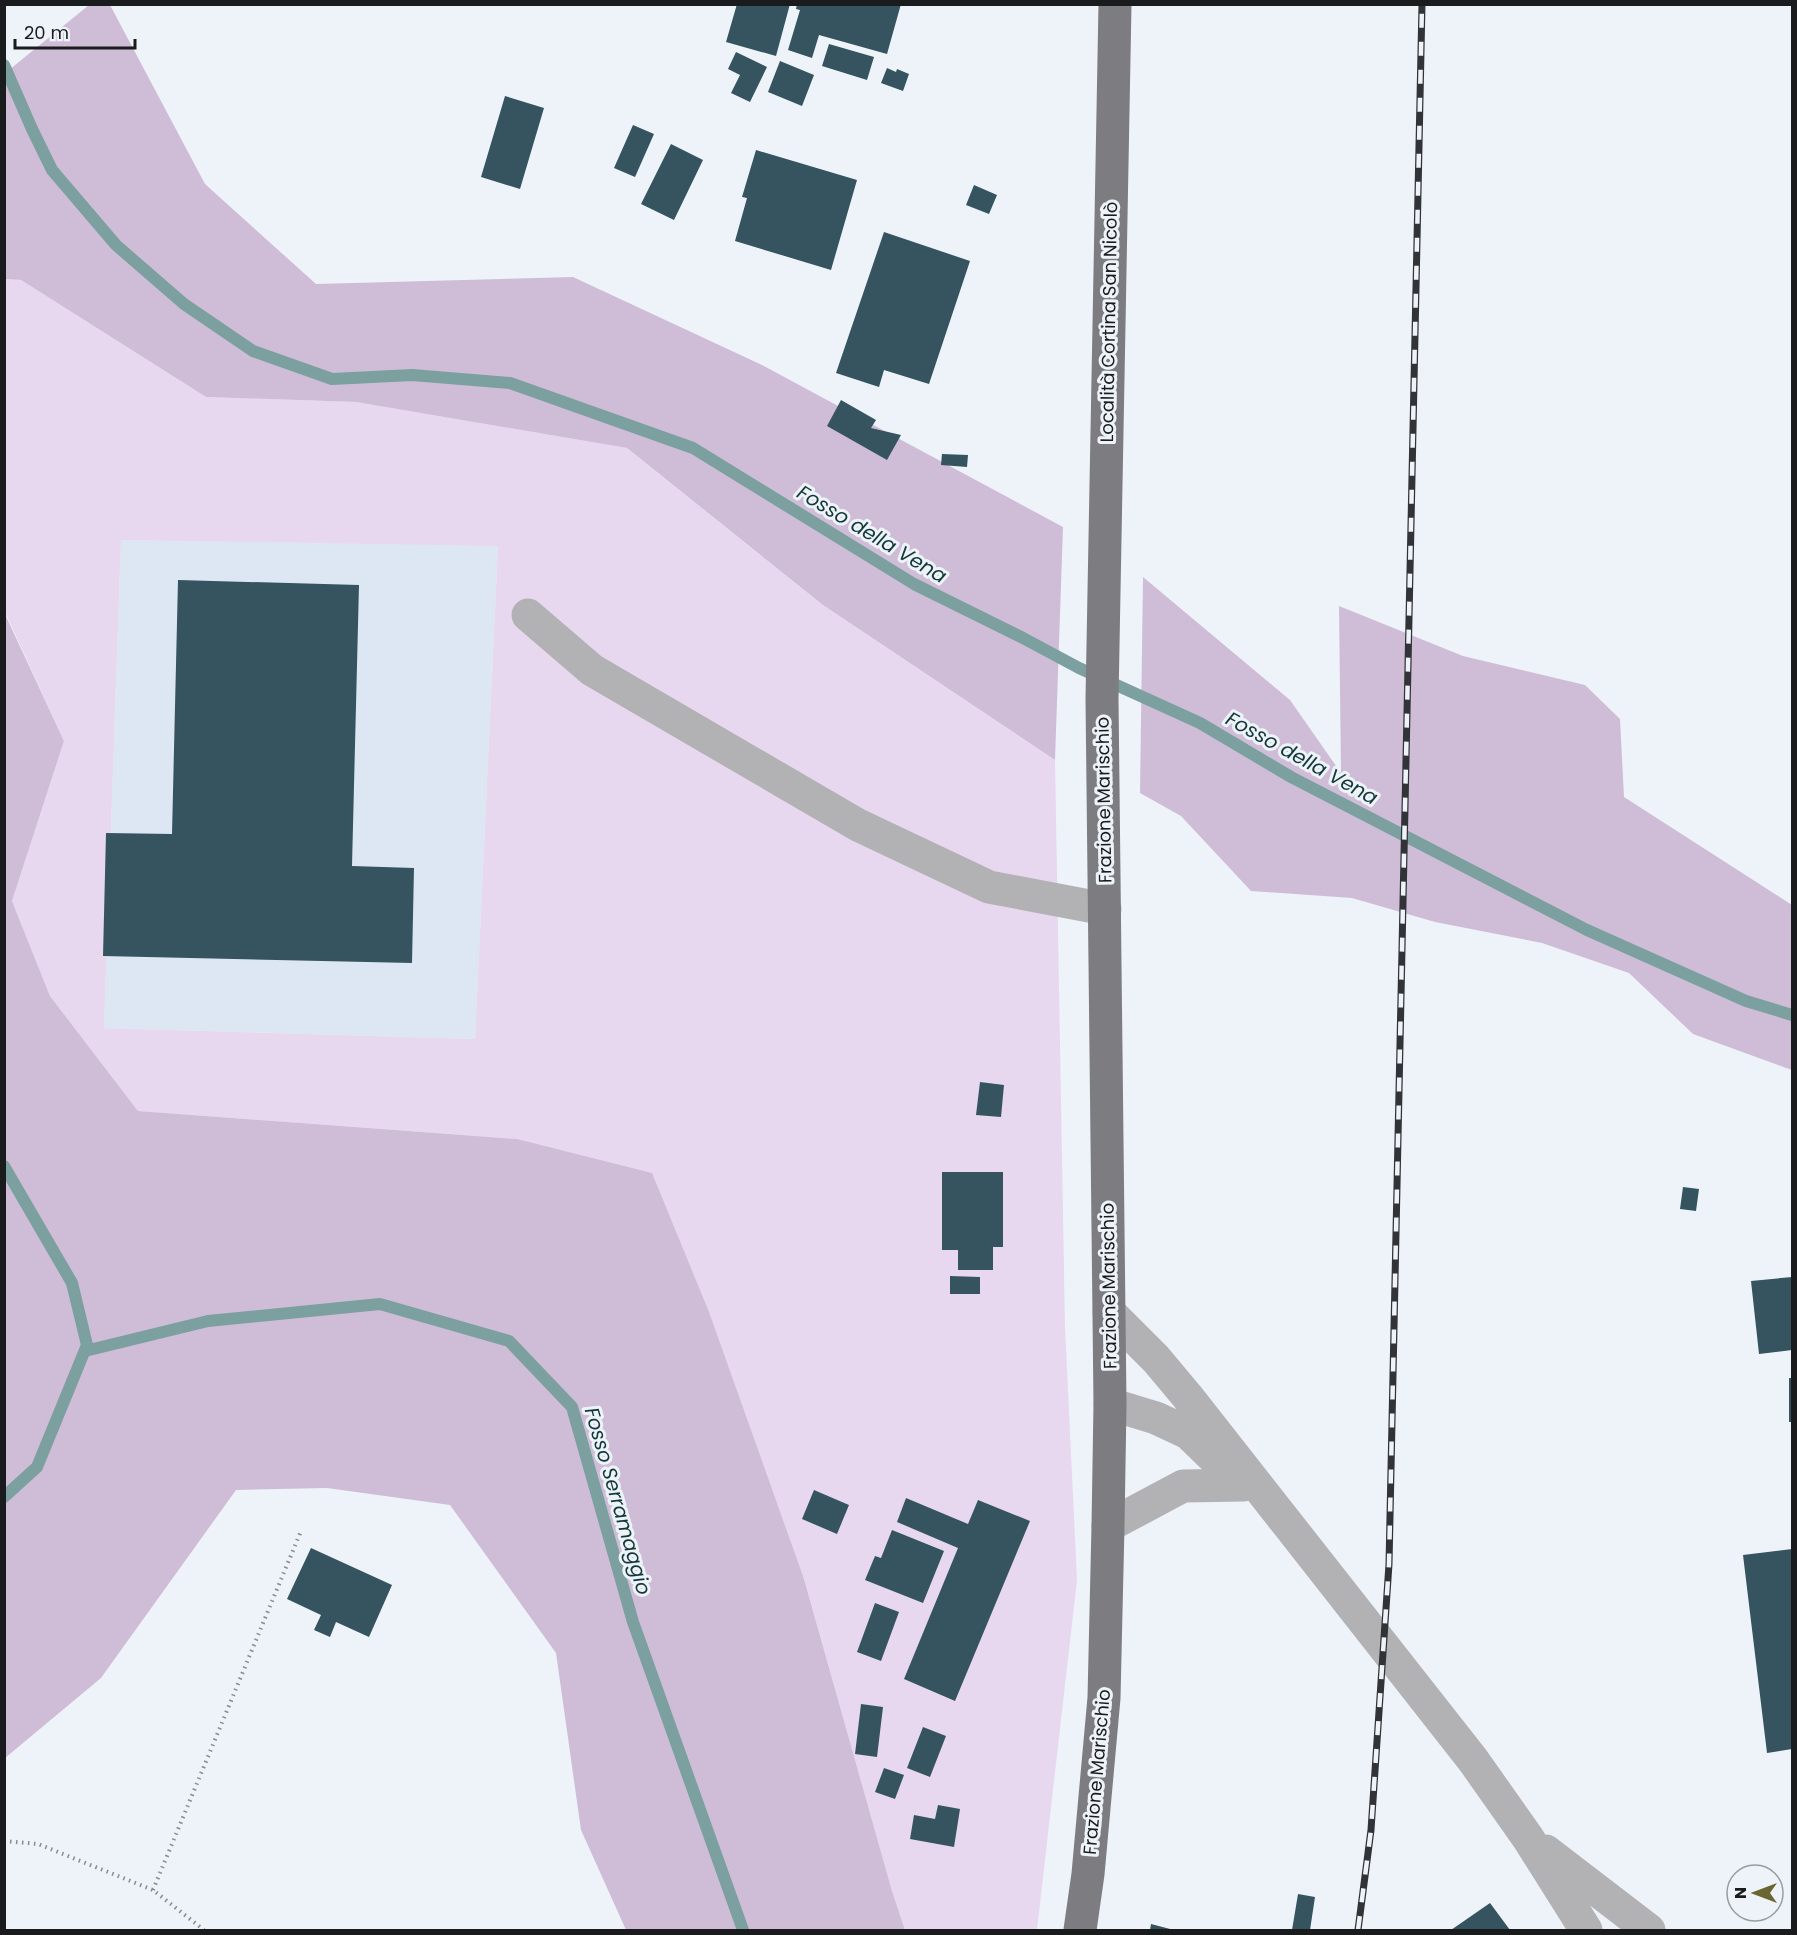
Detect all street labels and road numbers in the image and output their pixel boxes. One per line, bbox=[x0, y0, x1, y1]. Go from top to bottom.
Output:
street label: Località Cortina San Nicolò bbox=[1094, 201, 1123, 443]
street label: Frazione Marischio bbox=[1090, 717, 1117, 883]
street label: Frazione Marischio bbox=[1095, 1203, 1122, 1369]
street label: Frazione Marischio bbox=[1077, 1688, 1116, 1856]

